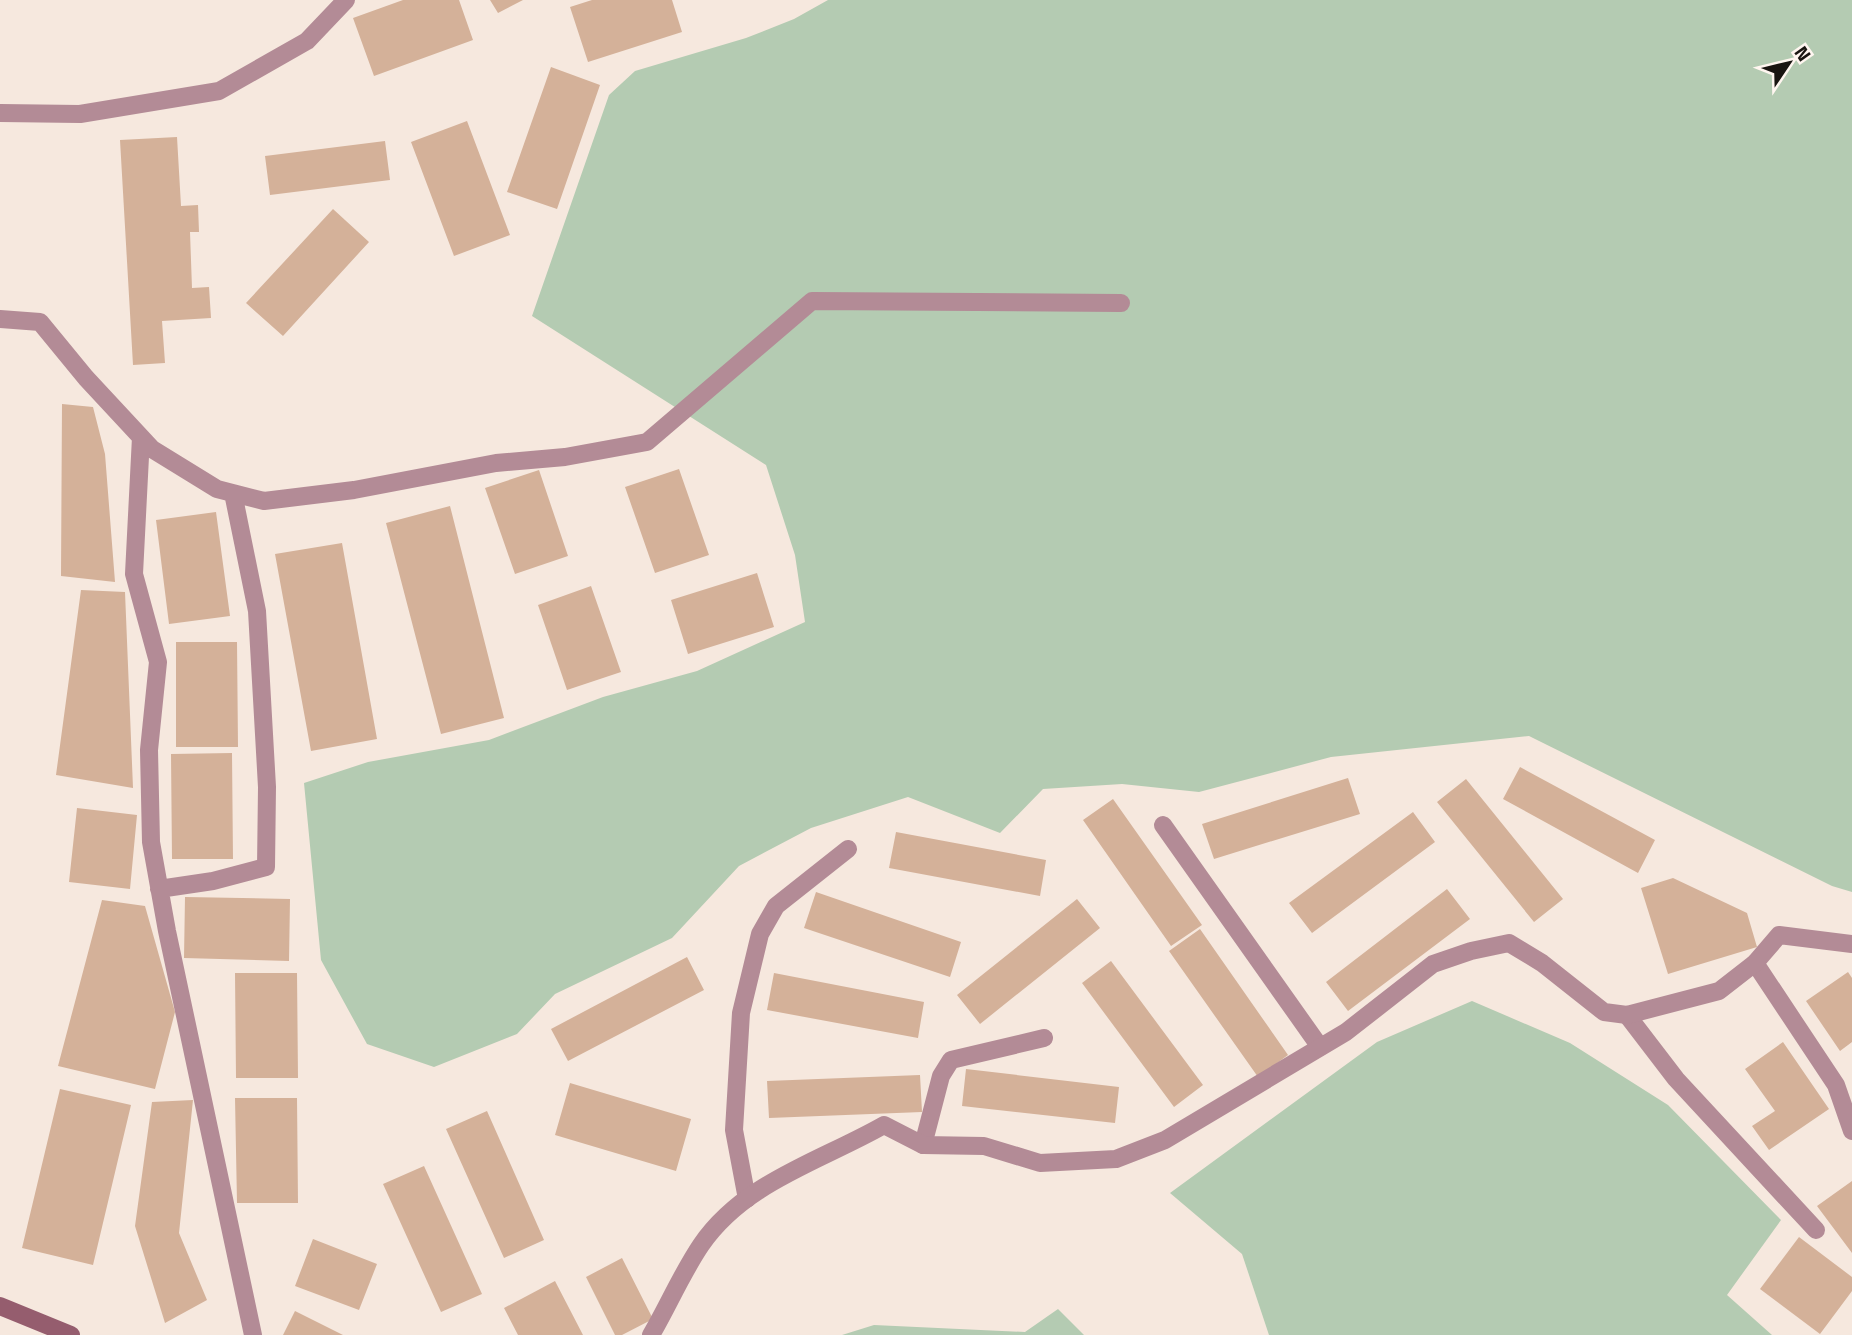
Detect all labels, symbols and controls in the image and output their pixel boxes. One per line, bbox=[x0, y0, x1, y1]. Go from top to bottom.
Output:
north arrow bbox=[1754, 28, 1824, 98]
text: N bbox=[1788, 39, 1819, 67]

